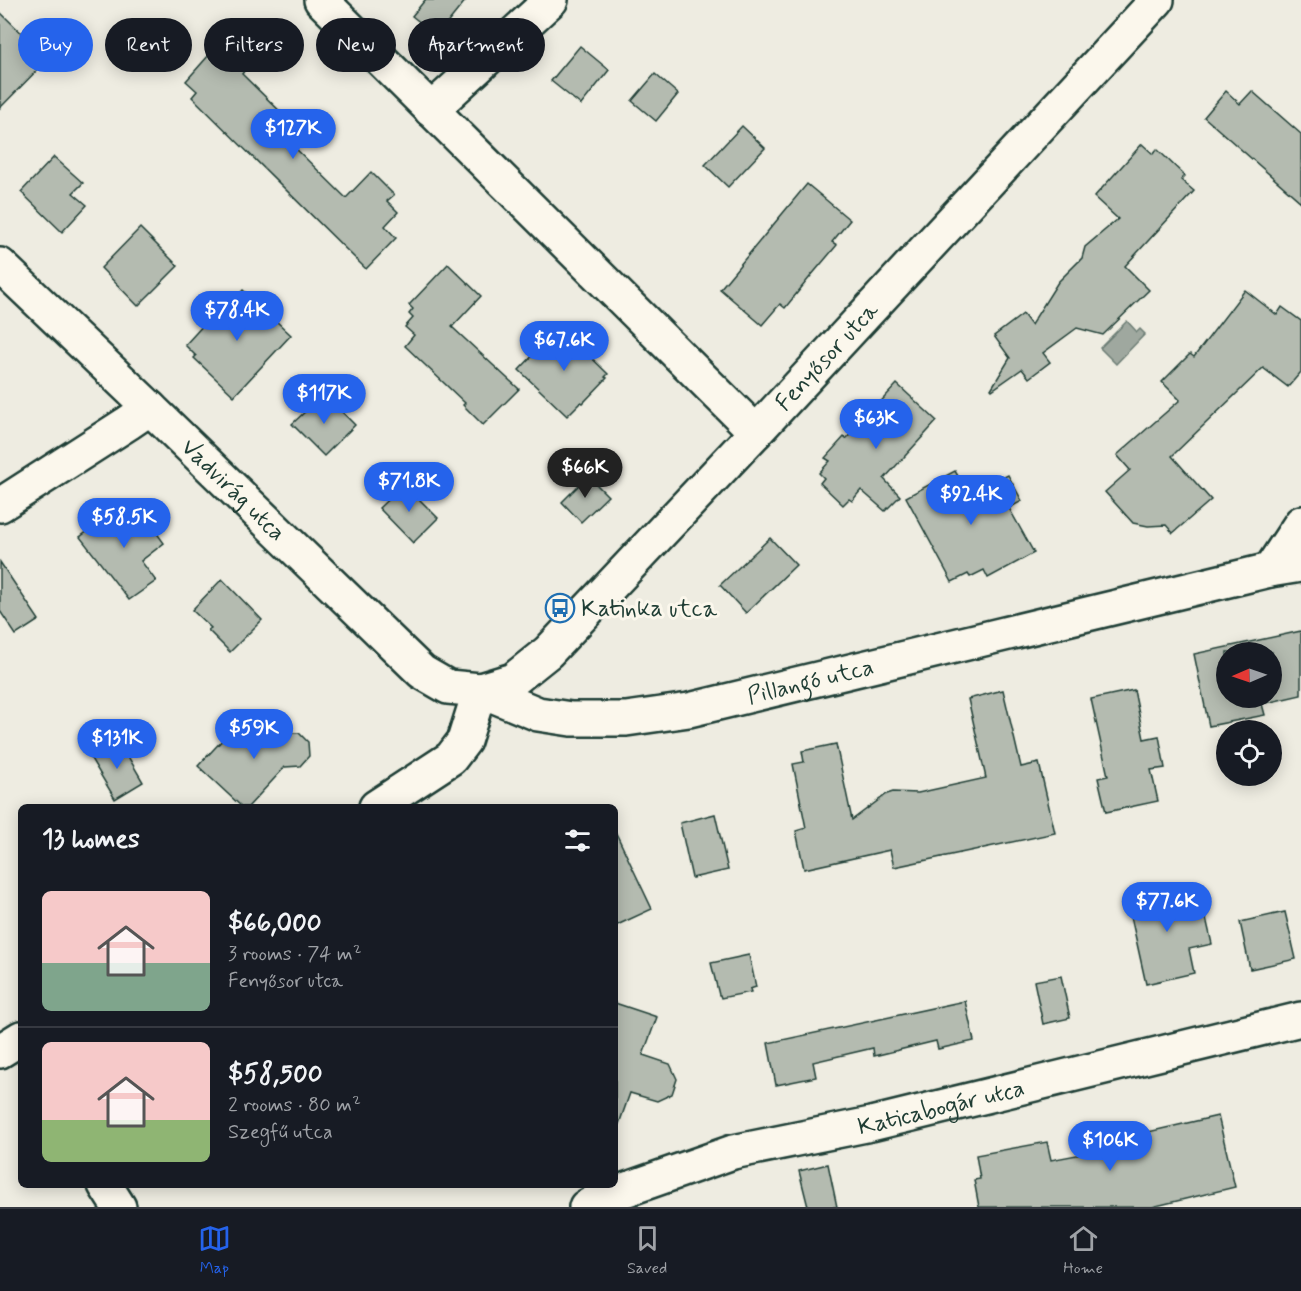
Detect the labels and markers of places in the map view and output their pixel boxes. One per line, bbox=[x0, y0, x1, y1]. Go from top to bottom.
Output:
pin: $127K bbox=[251, 109, 335, 160]
pin: $78.4K bbox=[188, 291, 286, 342]
pin: $67.6K bbox=[515, 321, 613, 372]
pin: $117K bbox=[282, 374, 366, 425]
pin: $63K bbox=[840, 399, 912, 450]
pin: $66K bbox=[549, 448, 621, 499]
pin: $71.8K bbox=[360, 462, 458, 513]
pin: $92.4K bbox=[922, 475, 1020, 526]
pin: $58.5K bbox=[75, 498, 173, 549]
bus stop icon: Katinka utca bbox=[544, 592, 576, 624]
place label: Katinka utca bbox=[581, 594, 718, 625]
pin: $59K bbox=[218, 709, 290, 760]
pin: $131K bbox=[75, 719, 159, 770]
pin: $77.6K bbox=[1118, 882, 1216, 933]
pin: $106K bbox=[1068, 1121, 1152, 1172]

